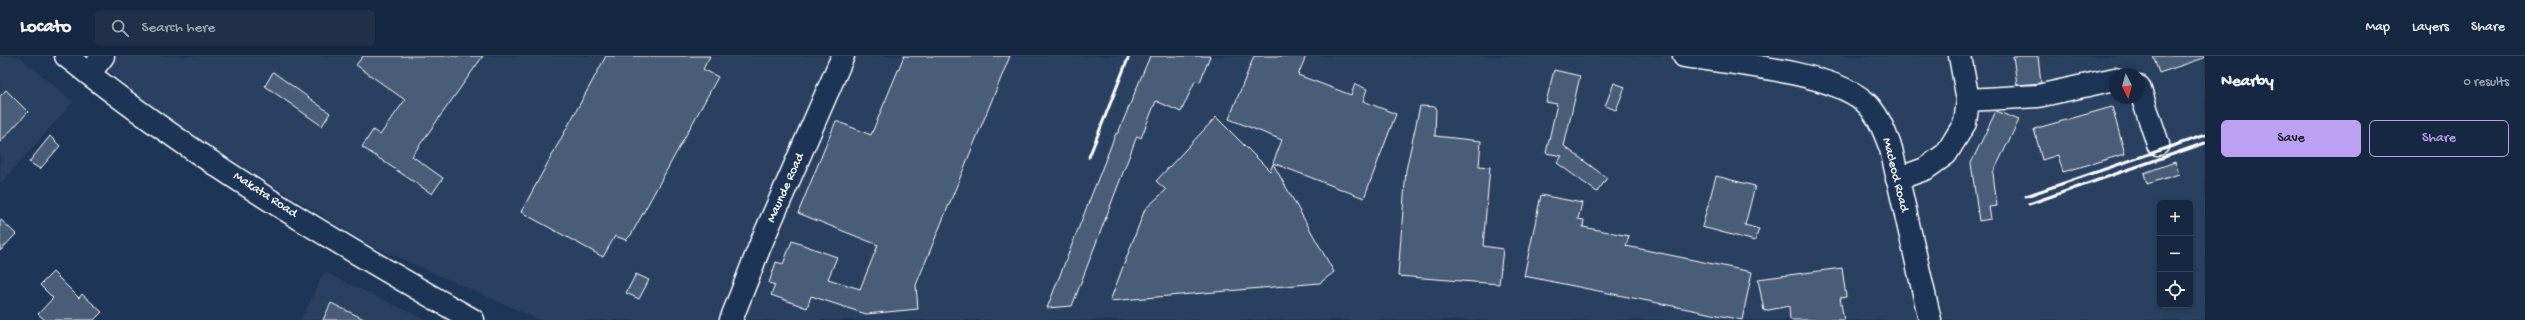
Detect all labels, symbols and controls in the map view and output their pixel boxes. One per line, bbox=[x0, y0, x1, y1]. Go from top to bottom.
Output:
search box bbox=[95, 10, 375, 46]
text: Locato bbox=[20, 16, 71, 39]
icon: search bbox=[109, 17, 131, 39]
text: Search here bbox=[141, 19, 215, 37]
text: Map bbox=[2366, 19, 2390, 36]
text: Layers bbox=[2412, 19, 2449, 36]
text: Share bbox=[2471, 19, 2505, 36]
north arrow bbox=[2109, 68, 2145, 104]
text: Nearby bbox=[2221, 72, 2274, 92]
text: 0 results bbox=[2463, 75, 2509, 90]
button: Save bbox=[2221, 120, 2361, 157]
button: Share bbox=[2369, 120, 2509, 157]
street label: Macleod Road bbox=[1879, 136, 1912, 215]
street label: Maunde Road bbox=[764, 150, 809, 225]
street label: Makata Road bbox=[230, 169, 301, 222]
map controls bbox=[2157, 200, 2193, 308]
button: + bbox=[2157, 200, 2193, 236]
button: − bbox=[2157, 236, 2193, 272]
button: locate bbox=[2157, 272, 2193, 308]

